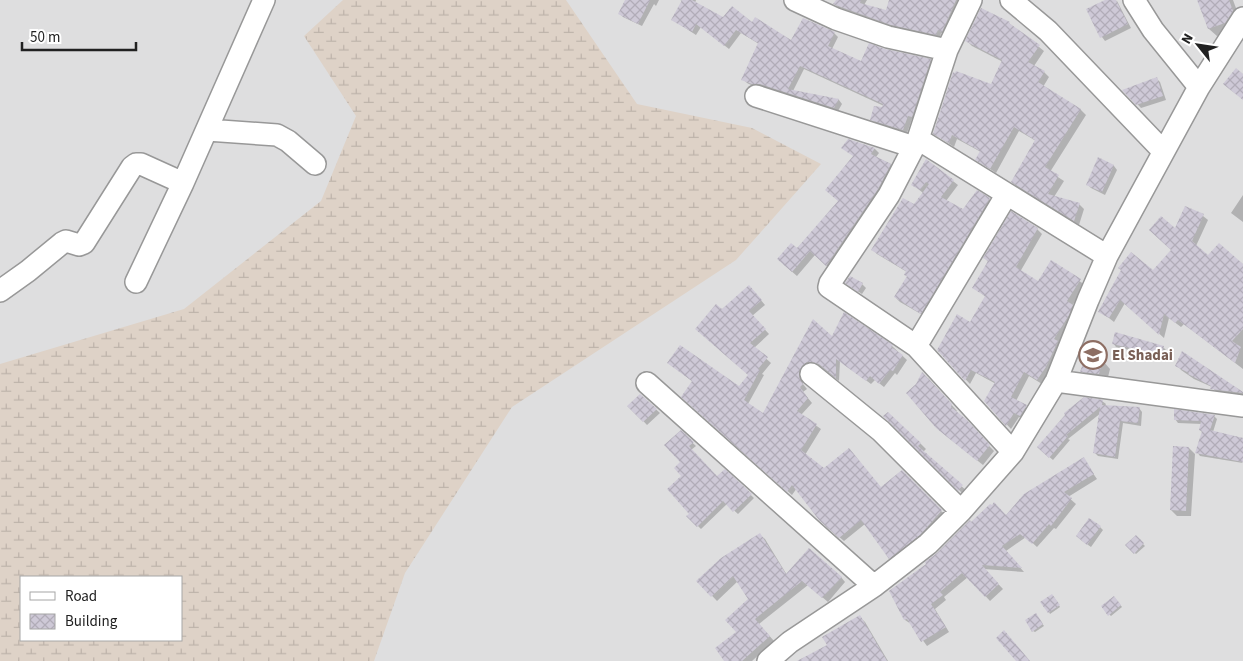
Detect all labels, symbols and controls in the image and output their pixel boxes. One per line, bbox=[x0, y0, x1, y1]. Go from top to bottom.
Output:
scale bar bbox=[22, 20, 136, 52]
north arrow bbox=[1173, 20, 1223, 70]
text: 50 m bbox=[30, 27, 60, 48]
text: N bbox=[1177, 30, 1199, 48]
school or university icon: El Shadai bbox=[1078, 340, 1108, 370]
place label: El Shadai bbox=[1112, 345, 1173, 366]
legend bbox=[20, 576, 182, 641]
text: Road bbox=[65, 586, 97, 607]
text: Building bbox=[65, 611, 118, 632]

